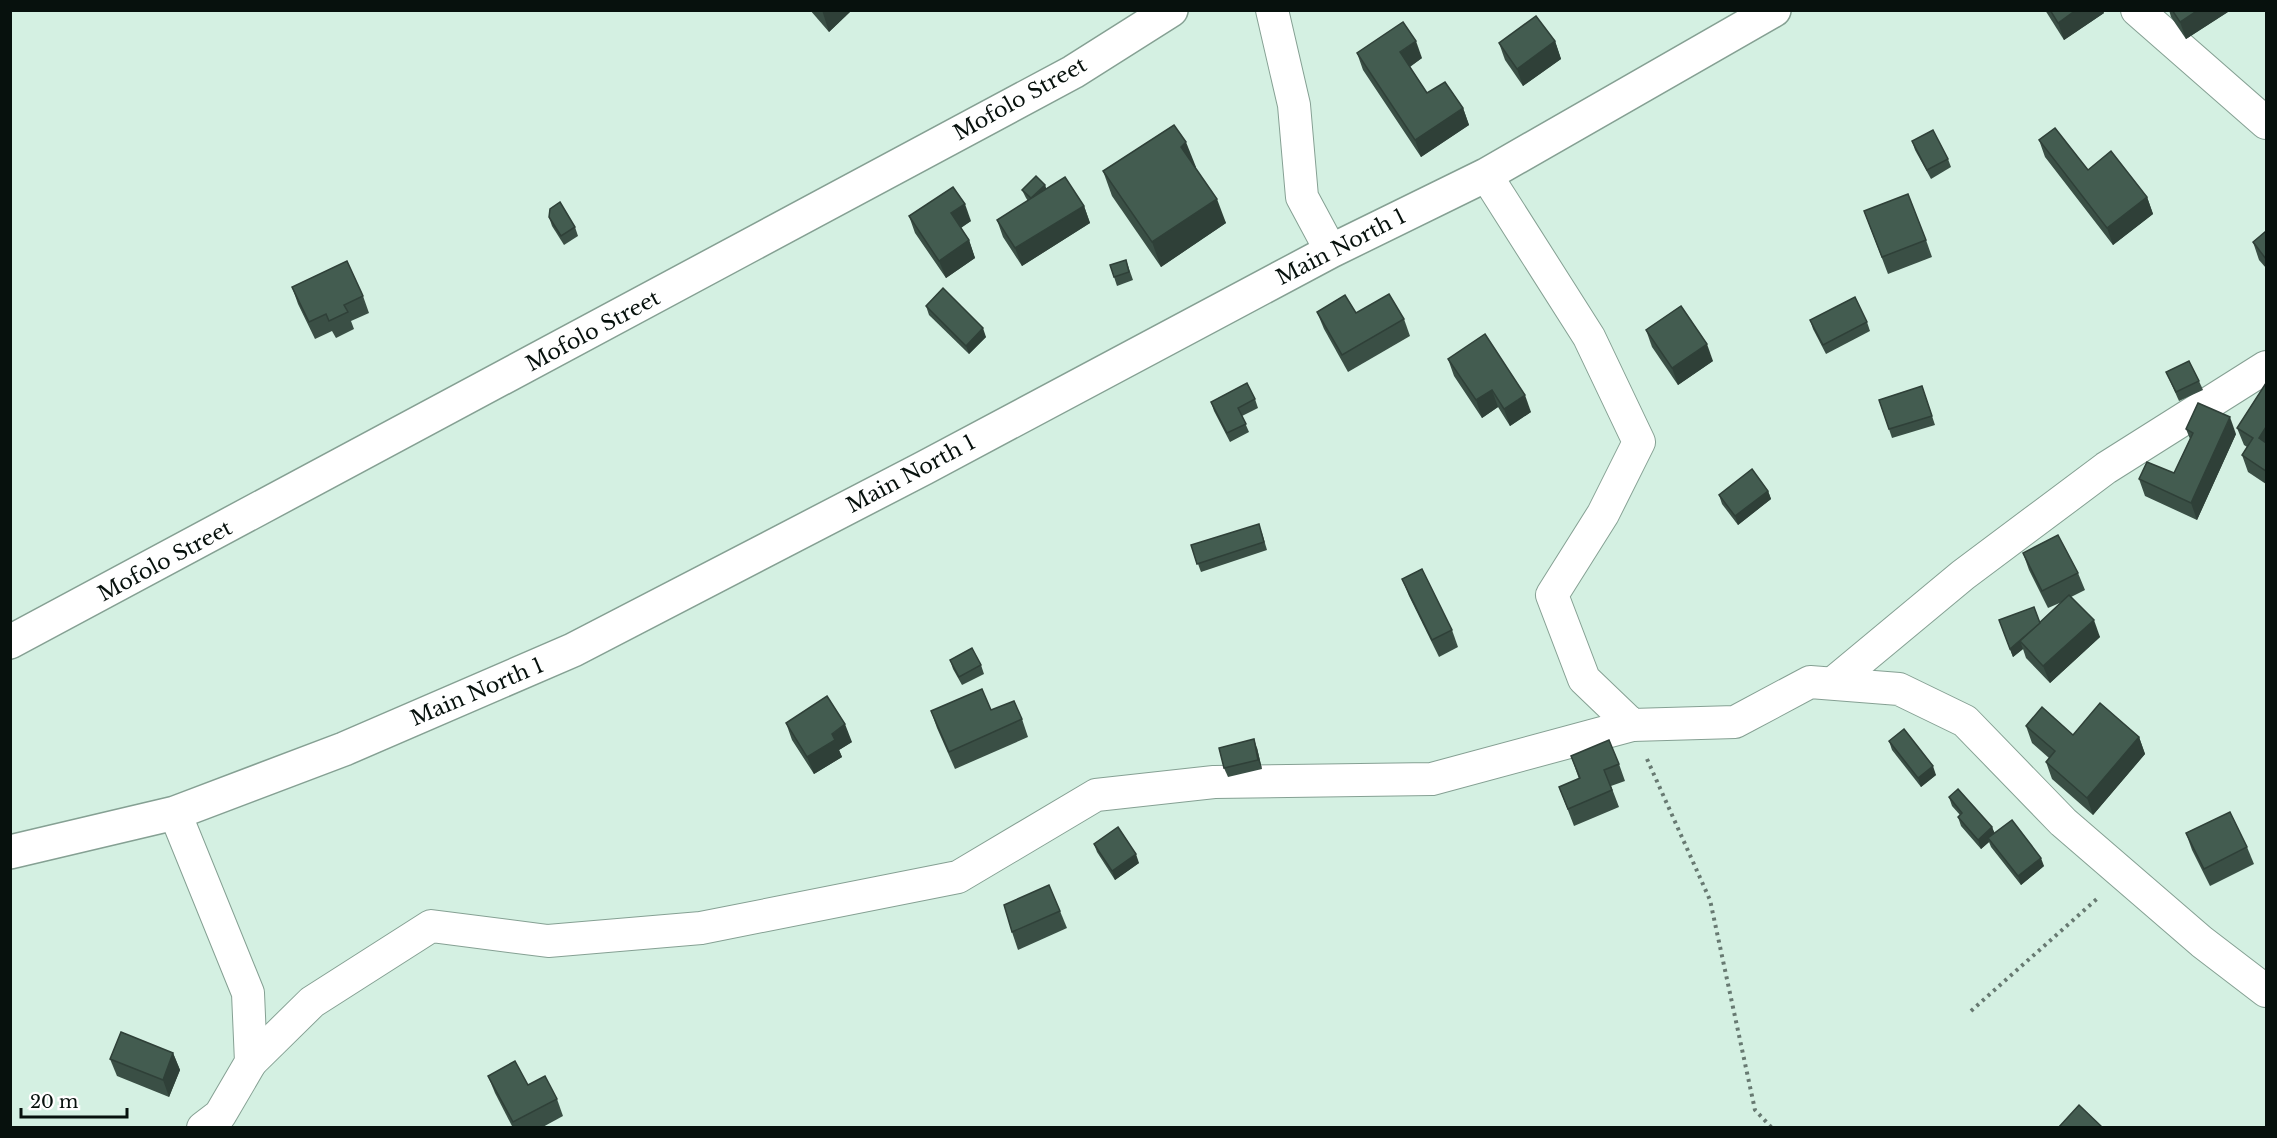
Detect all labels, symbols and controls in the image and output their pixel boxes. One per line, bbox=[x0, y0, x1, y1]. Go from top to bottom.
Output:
street label: Mofolo Street bbox=[949, 52, 1091, 146]
street label: Main North 1 bbox=[1272, 203, 1410, 291]
street label: Mofolo Street bbox=[522, 285, 664, 377]
street label: Main North 1 bbox=[842, 429, 980, 519]
street label: Mofolo Street bbox=[94, 515, 236, 607]
street label: Main North 1 bbox=[407, 652, 547, 732]
scale bar bbox=[21, 1081, 128, 1119]
text: 20 m bbox=[30, 1091, 78, 1113]

